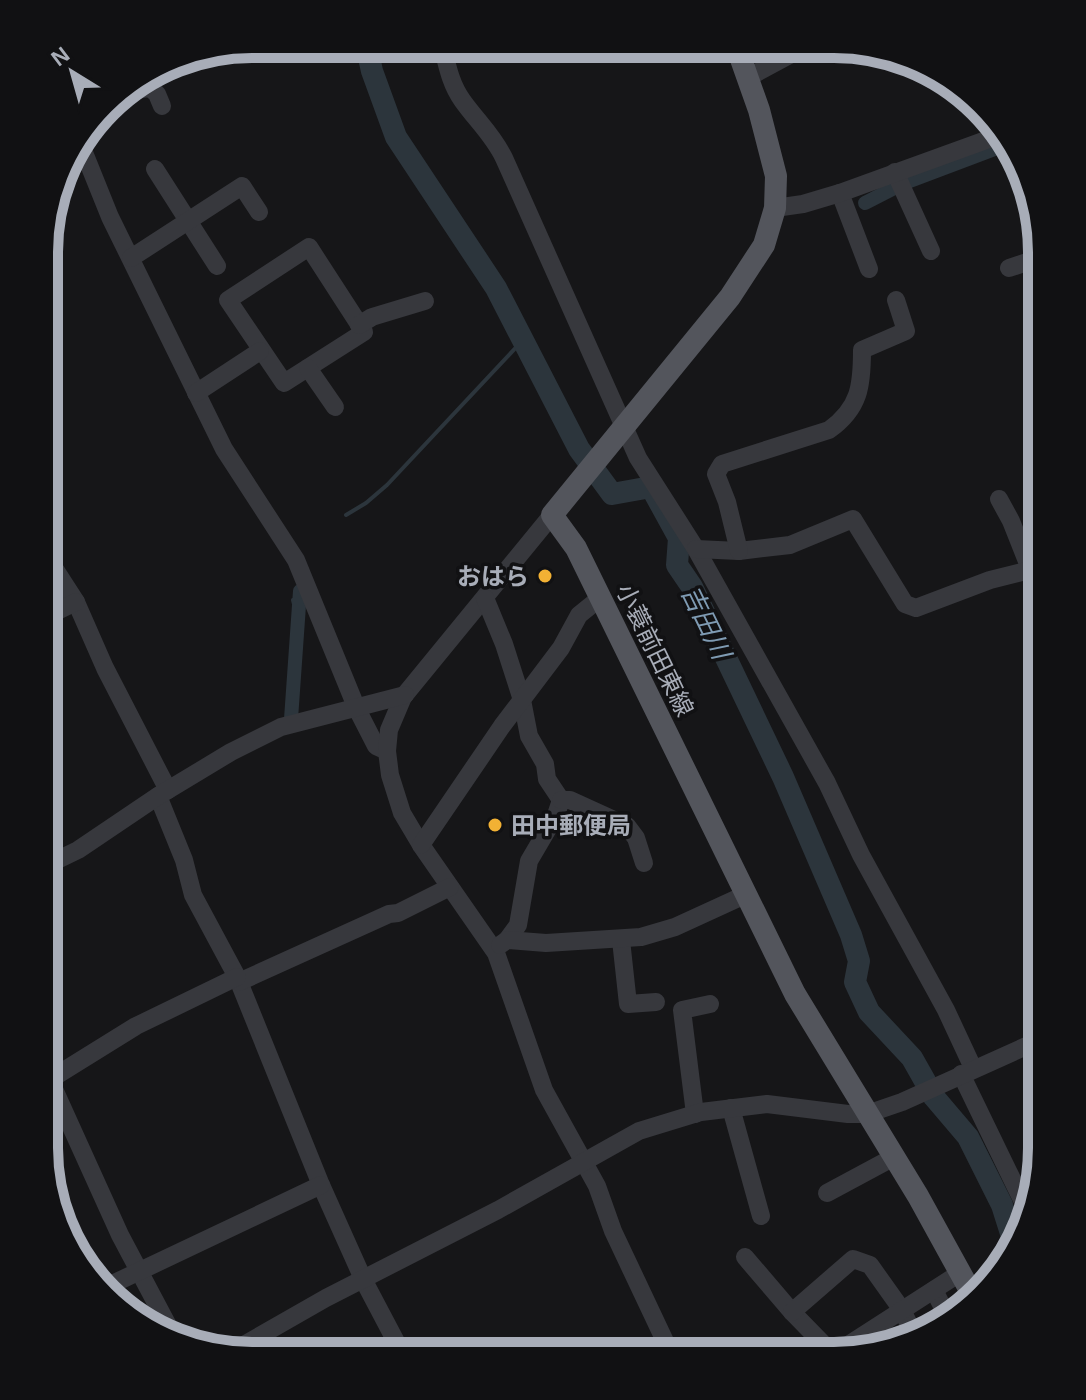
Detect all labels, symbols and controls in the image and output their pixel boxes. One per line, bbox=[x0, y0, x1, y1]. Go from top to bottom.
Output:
north arrow bbox=[32, 32, 112, 112]
text: N bbox=[46, 42, 74, 71]
place label: おはら bbox=[457, 563, 529, 590]
marker: おはら bbox=[536, 567, 554, 585]
street label: 小蓑前田東線 bbox=[611, 579, 699, 721]
water label: 吉田川 bbox=[675, 580, 738, 666]
place label: 田中郵便局 bbox=[511, 812, 631, 839]
marker: 田中郵便局 bbox=[486, 816, 504, 834]

